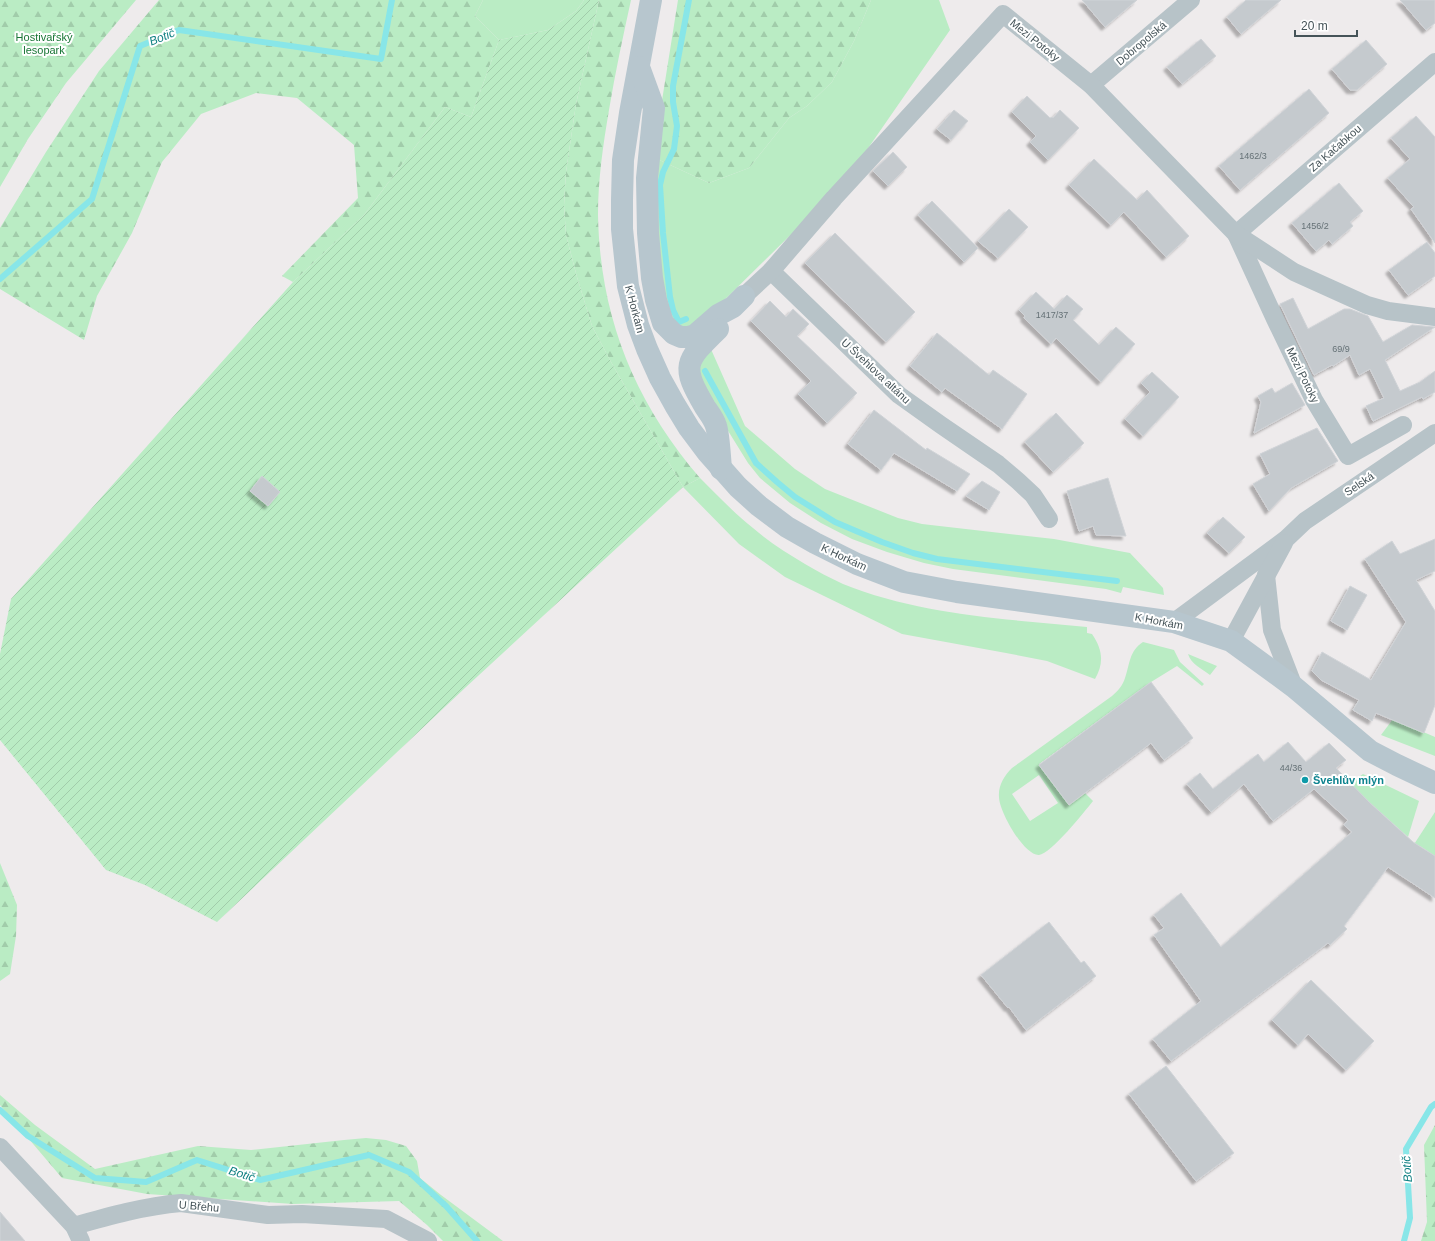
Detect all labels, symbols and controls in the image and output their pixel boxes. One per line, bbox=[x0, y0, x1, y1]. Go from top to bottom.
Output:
scale bar bbox=[1295, 12, 1357, 38]
street label: Mezi Potoky bbox=[1008, 16, 1062, 64]
street label: Dobropolská bbox=[1113, 18, 1169, 67]
text: 20 m bbox=[1301, 19, 1328, 33]
water label: Botič bbox=[147, 26, 177, 48]
park label: Hostivařský lesopark bbox=[16, 31, 73, 56]
street label: Za Kačabkou bbox=[1307, 122, 1363, 174]
house number: 1462/3 bbox=[1239, 151, 1267, 161]
house number: 1456/2 bbox=[1301, 221, 1329, 231]
street label: K Horkám bbox=[623, 284, 647, 334]
house number: 1417/37 bbox=[1036, 310, 1068, 320]
street label: U Švehlova altánu bbox=[839, 336, 913, 406]
house number: 69/9 bbox=[1332, 344, 1350, 354]
street label: Mezi Potoky bbox=[1284, 345, 1322, 405]
street label: Selská bbox=[1342, 469, 1377, 498]
street label: K Horkám bbox=[819, 541, 869, 573]
street label: K Horkám bbox=[1134, 610, 1184, 632]
house number: 44/36 bbox=[1280, 763, 1302, 773]
place label: Švehlův mlýn bbox=[1313, 774, 1384, 786]
marker: Švehlův mlýn bbox=[1300, 775, 1310, 785]
water label: Botič bbox=[1399, 1155, 1415, 1183]
water label: Botič bbox=[227, 1163, 257, 1185]
street label: U Břehu bbox=[178, 1198, 220, 1214]

